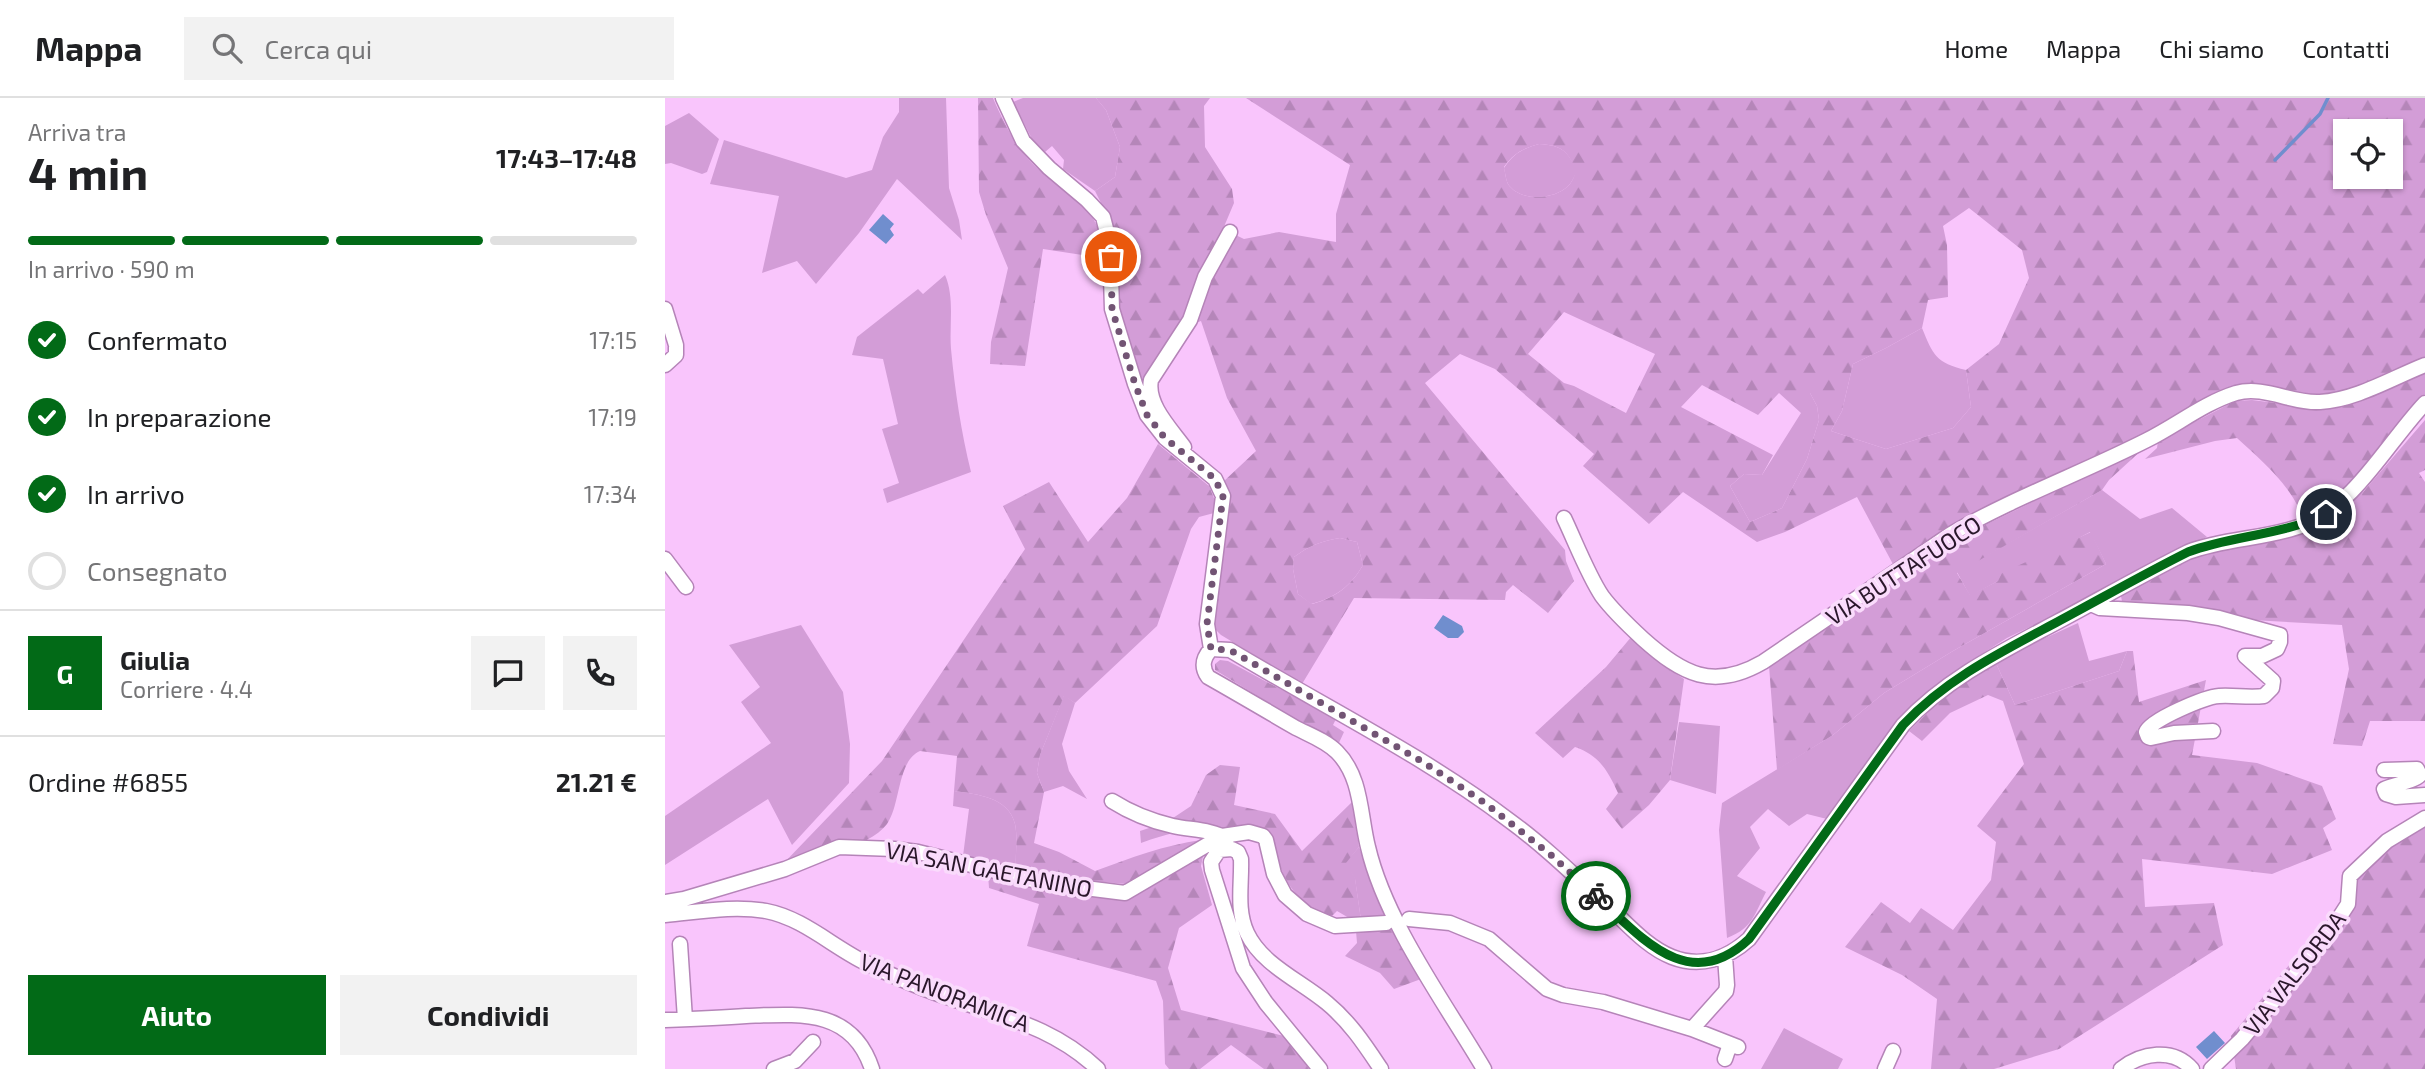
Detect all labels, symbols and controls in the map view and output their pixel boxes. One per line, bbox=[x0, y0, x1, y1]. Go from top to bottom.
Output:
search box bbox=[184, 17, 674, 80]
text: Mappa bbox=[35, 28, 142, 68]
icon: search bbox=[208, 29, 246, 67]
text: Cerca qui bbox=[264, 33, 372, 64]
text: Home bbox=[1944, 34, 2008, 63]
text: Mappa bbox=[2046, 34, 2121, 63]
text: Chi siamo bbox=[2159, 34, 2264, 63]
text: Contatti bbox=[2302, 34, 2390, 63]
text: Arriva tra bbox=[28, 118, 127, 146]
map controls bbox=[2333, 119, 2403, 189]
button: locate bbox=[2333, 119, 2403, 189]
text: 17:43–17:48 bbox=[496, 142, 637, 173]
text: 4 min bbox=[28, 144, 148, 199]
pin bbox=[1081, 227, 1141, 287]
icon: bag bbox=[1092, 238, 1130, 276]
text: In arrivo · 590 m bbox=[28, 255, 195, 283]
icon: check bbox=[28, 321, 66, 359]
text: Confermato bbox=[87, 324, 227, 355]
text: 17:15 bbox=[589, 326, 637, 354]
icon: check bbox=[28, 398, 66, 436]
text: In preparazione bbox=[87, 401, 271, 432]
text: 17:19 bbox=[588, 403, 637, 431]
icon: check bbox=[28, 475, 66, 513]
text: In arrivo bbox=[87, 478, 185, 509]
text: 17:34 bbox=[584, 480, 637, 508]
pin bbox=[2296, 484, 2356, 544]
icon: home bbox=[2307, 495, 2345, 533]
street label: VIA BUTTAFUOCO bbox=[1820, 509, 1986, 631]
text: Consegnato bbox=[87, 555, 227, 586]
button: chat bbox=[471, 636, 545, 710]
button: phone bbox=[563, 636, 637, 710]
text: Giulia bbox=[120, 644, 190, 675]
text: G bbox=[57, 658, 73, 689]
text: Corriere · 4.4 bbox=[120, 675, 253, 703]
text: Ordine #6855 bbox=[28, 766, 188, 797]
text: 21.21 € bbox=[556, 766, 637, 797]
street label: VIA SAN GAETANINO bbox=[884, 835, 1094, 903]
courier bbox=[1561, 861, 1631, 931]
icon: bike bbox=[1577, 877, 1615, 915]
street label: VIA VALSORDA bbox=[2237, 905, 2352, 1041]
street label: VIA PANORAMICA bbox=[856, 947, 1035, 1038]
button: Aiuto bbox=[28, 975, 326, 1055]
button: Condividi bbox=[340, 975, 637, 1055]

